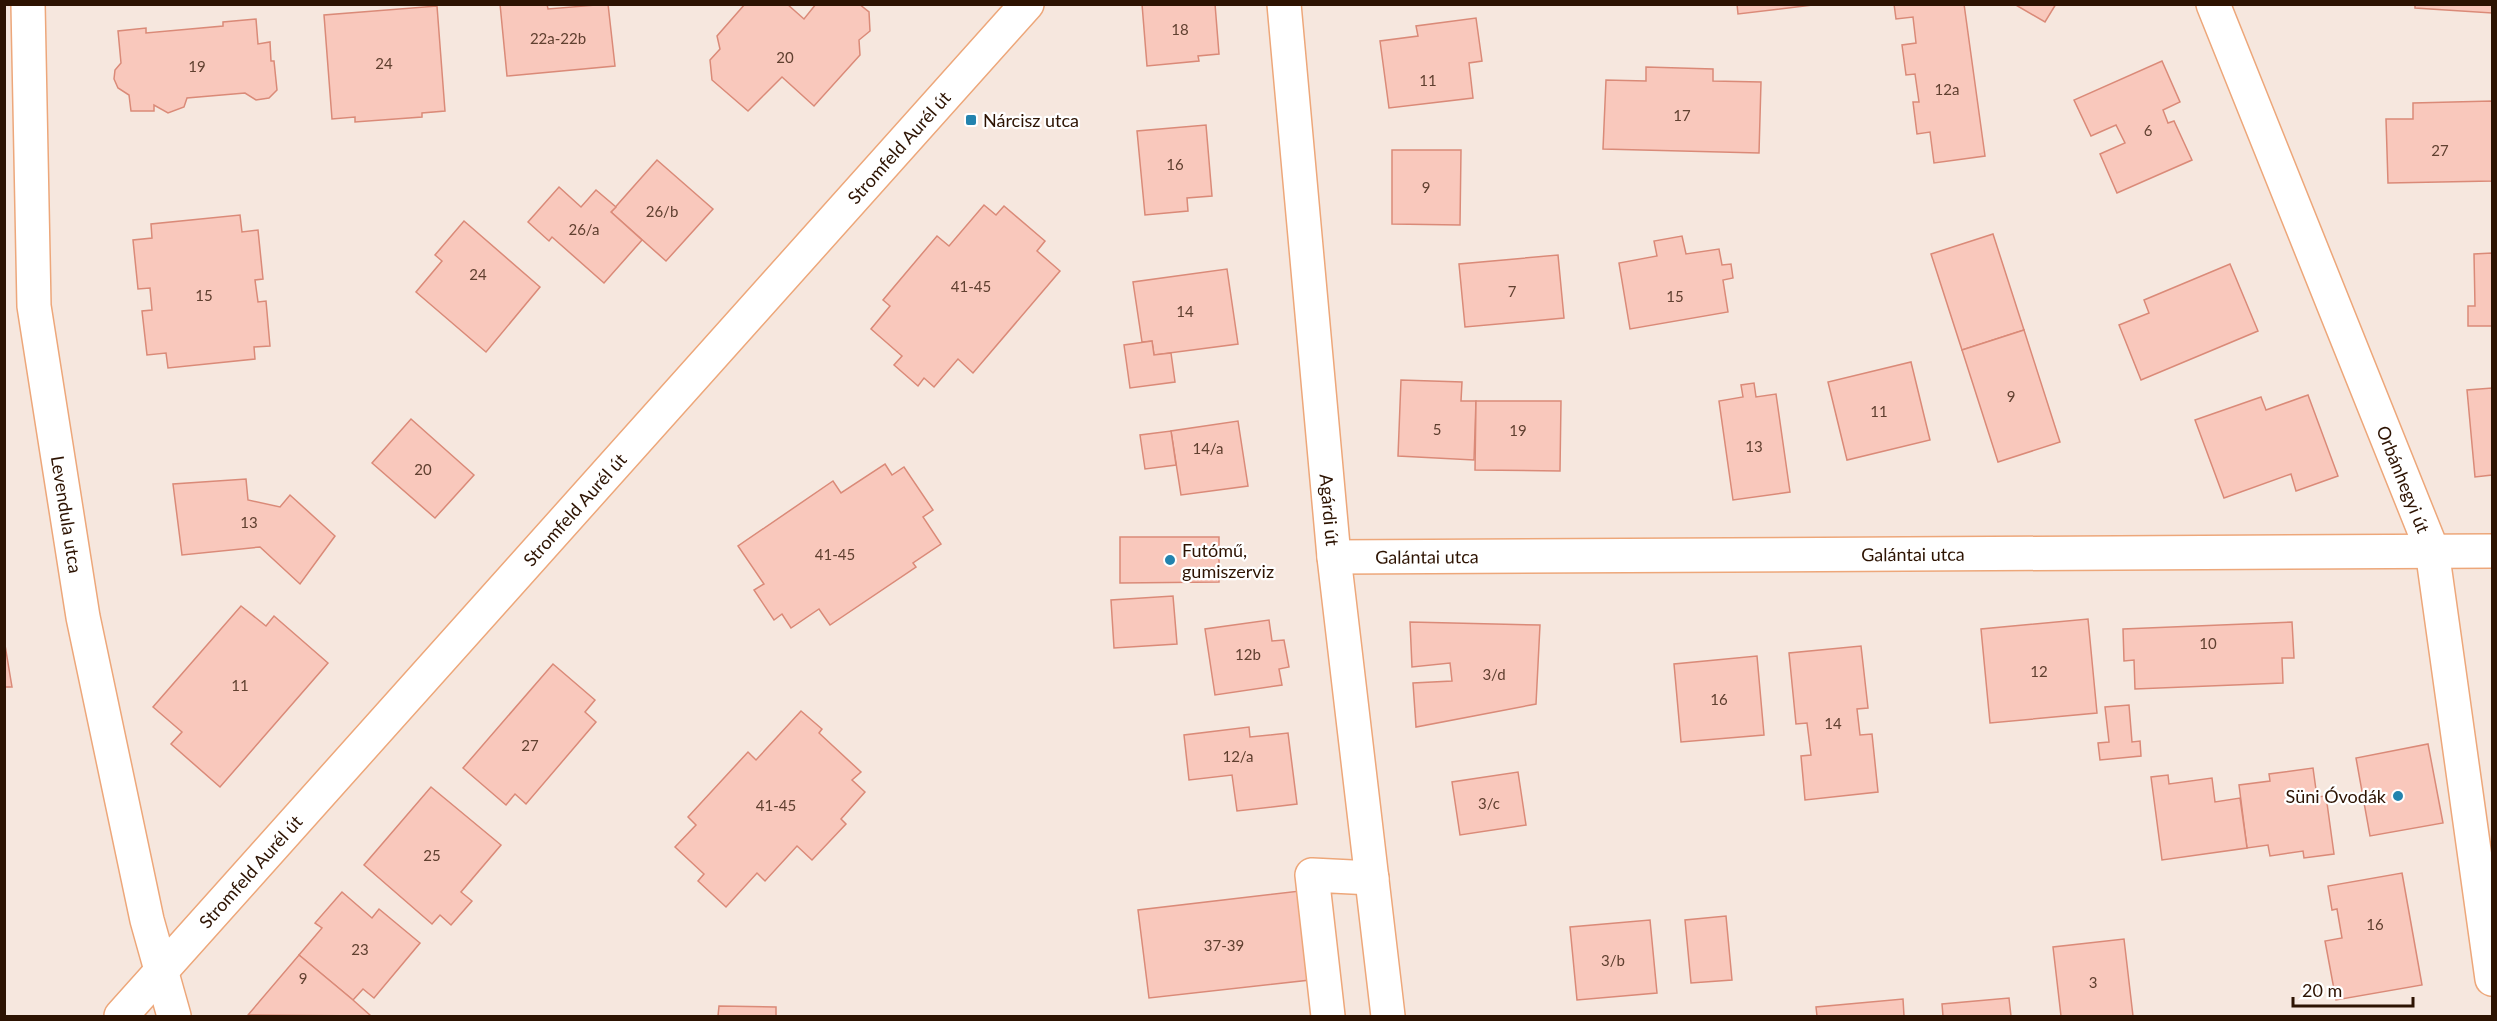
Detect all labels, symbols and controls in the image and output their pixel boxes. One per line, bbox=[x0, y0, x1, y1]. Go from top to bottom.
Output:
house number: 18 bbox=[1171, 20, 1189, 38]
house number: 22a-22b bbox=[530, 29, 586, 47]
house number: 20 bbox=[776, 48, 794, 66]
house number: 24 bbox=[375, 54, 393, 72]
house number: 19 bbox=[188, 57, 206, 75]
house number: 11 bbox=[1419, 71, 1437, 89]
house number: 12a bbox=[1935, 80, 1959, 98]
street label: Stromfeld Aurél út bbox=[843, 86, 955, 208]
house number: 17 bbox=[1673, 106, 1691, 124]
place label: Nárcisz utca bbox=[983, 109, 1079, 131]
marker: Nárcisz utca bbox=[964, 113, 978, 127]
house number: 6 bbox=[2144, 121, 2153, 139]
house number: 27 bbox=[2431, 141, 2449, 159]
house number: 16 bbox=[1166, 155, 1184, 173]
house number: 9 bbox=[1422, 178, 1430, 196]
house number: 26/b bbox=[646, 202, 678, 220]
house number: 26/a bbox=[568, 220, 600, 238]
house number: 24 bbox=[469, 265, 487, 283]
house number: 41-45 bbox=[951, 277, 991, 295]
house number: 7 bbox=[1508, 282, 1517, 300]
house number: 15 bbox=[195, 286, 213, 304]
house number: 15 bbox=[1666, 287, 1684, 305]
house number: 14 bbox=[1176, 302, 1194, 320]
house number: 9 bbox=[2007, 387, 2015, 405]
house number: 11 bbox=[1870, 402, 1888, 420]
house number: 5 bbox=[1433, 420, 1441, 438]
house number: 19 bbox=[1509, 421, 1527, 439]
street label: Orbánhegyi út bbox=[2372, 422, 2435, 536]
house number: 13 bbox=[1745, 437, 1763, 455]
house number: 14/a bbox=[1192, 439, 1224, 457]
street label: Stromfeld Aurél út bbox=[518, 448, 631, 570]
street label: Levendula utca bbox=[47, 454, 87, 575]
house number: 20 bbox=[414, 460, 432, 478]
street label: Agárdi út bbox=[1316, 473, 1344, 547]
house number: 13 bbox=[240, 513, 258, 531]
place label: Futómű, gumiszerviz bbox=[1182, 539, 1274, 582]
street label: Galántai utca bbox=[1861, 543, 1965, 565]
house number: 41-45 bbox=[815, 545, 855, 563]
street label: Galántai utca bbox=[1375, 545, 1479, 568]
marker: Futómű, gumiszerviz bbox=[1163, 553, 1177, 567]
house number: 10 bbox=[2199, 634, 2217, 652]
house number: 12b bbox=[1235, 645, 1261, 663]
house number: 12 bbox=[2030, 662, 2048, 680]
house number: 3/d bbox=[1482, 665, 1506, 683]
house number: 11 bbox=[231, 676, 249, 694]
house number: 16 bbox=[1710, 690, 1728, 708]
house number: 14 bbox=[1824, 714, 1842, 732]
house number: 27 bbox=[521, 736, 539, 754]
house number: 12/a bbox=[1222, 747, 1254, 765]
place label: Süni Óvodák bbox=[2286, 785, 2387, 807]
marker: Süni Óvodák bbox=[2391, 789, 2405, 803]
house number: 3/c bbox=[1478, 794, 1500, 812]
house number: 41-45 bbox=[756, 796, 796, 814]
street label: Stromfeld Aurél út bbox=[194, 810, 307, 932]
house number: 25 bbox=[423, 846, 441, 864]
house number: 16 bbox=[2366, 915, 2384, 933]
house number: 37-39 bbox=[1204, 936, 1244, 954]
house number: 23 bbox=[351, 940, 369, 958]
house number: 3/b bbox=[1601, 951, 1625, 969]
house number: 9 bbox=[299, 969, 307, 987]
scale bar bbox=[2293, 970, 2413, 1008]
house number: 3 bbox=[2089, 973, 2097, 991]
text: 20 m bbox=[2302, 979, 2342, 1001]

